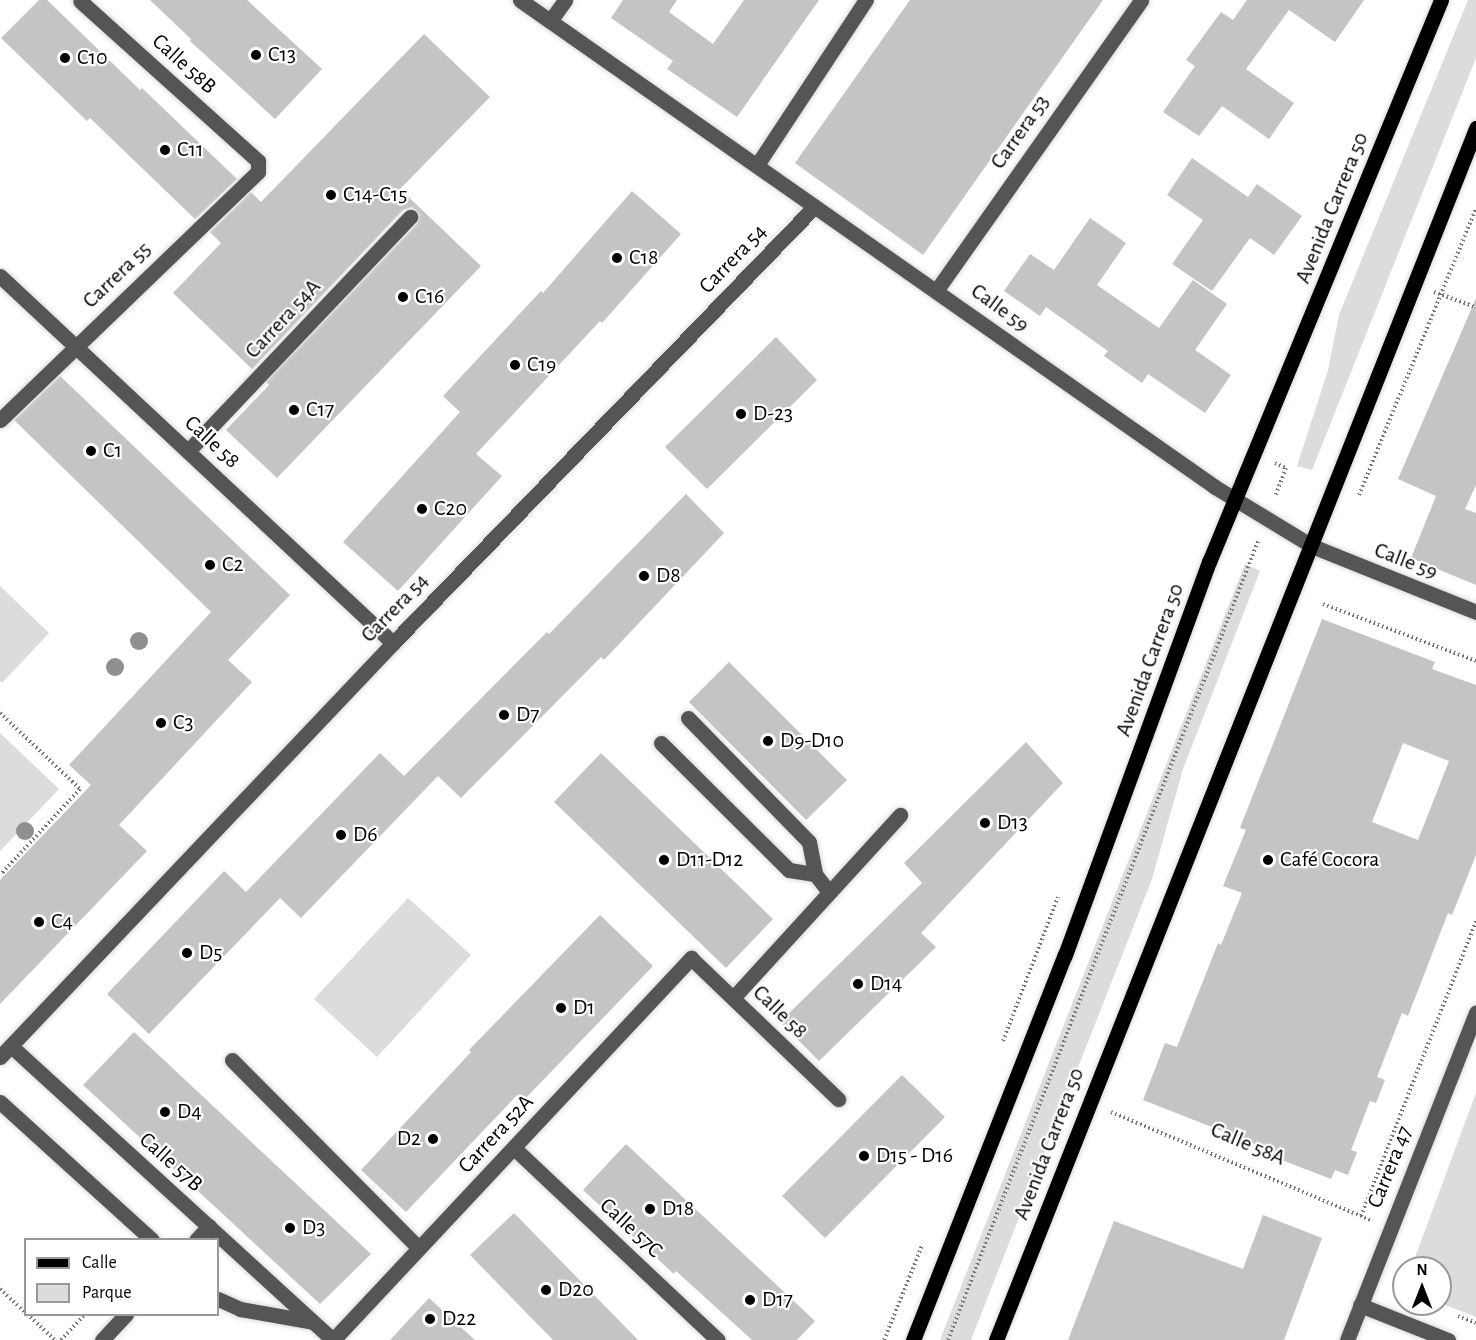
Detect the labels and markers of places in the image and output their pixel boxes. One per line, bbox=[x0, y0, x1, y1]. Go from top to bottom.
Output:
place label: C13 bbox=[268, 42, 296, 68]
place label: C10 bbox=[77, 45, 108, 71]
marker: C13 bbox=[249, 48, 263, 62]
marker: C10 bbox=[58, 51, 72, 65]
place label: C11 bbox=[177, 137, 204, 163]
marker: C11 bbox=[158, 143, 172, 157]
place label: C14-C15 bbox=[343, 182, 408, 208]
marker: C14-C15 bbox=[324, 188, 338, 202]
place label: C18 bbox=[629, 245, 658, 271]
marker: C18 bbox=[610, 251, 624, 265]
place label: C16 bbox=[415, 284, 444, 310]
marker: C16 bbox=[396, 290, 410, 304]
place label: C19 bbox=[527, 352, 556, 378]
marker: C19 bbox=[508, 358, 522, 372]
place label: C17 bbox=[306, 397, 334, 423]
place label: D-23 bbox=[753, 401, 793, 427]
marker: C17 bbox=[287, 403, 301, 417]
marker: D-23 bbox=[734, 407, 748, 421]
place label: C1 bbox=[103, 438, 122, 464]
marker: C1 bbox=[84, 444, 98, 458]
place label: C20 bbox=[434, 496, 467, 522]
marker: C20 bbox=[415, 502, 429, 516]
place label: C2 bbox=[222, 552, 243, 578]
marker: C2 bbox=[203, 558, 217, 572]
place label: D8 bbox=[656, 563, 681, 589]
marker: D8 bbox=[637, 569, 651, 583]
place label: D7 bbox=[516, 702, 539, 728]
marker: D7 bbox=[497, 708, 511, 722]
place label: C3 bbox=[173, 710, 194, 736]
marker: C3 bbox=[154, 716, 168, 730]
place label: D9-D10 bbox=[780, 728, 844, 754]
marker: D9-D10 bbox=[761, 734, 775, 748]
place label: D13 bbox=[997, 810, 1028, 836]
marker: D13 bbox=[978, 816, 992, 830]
place label: D6 bbox=[353, 822, 378, 848]
marker: D6 bbox=[334, 828, 348, 842]
place label: D11-D12 bbox=[676, 847, 743, 873]
place label: Café Cocora bbox=[1280, 847, 1379, 873]
marker: D11-D12 bbox=[657, 853, 671, 867]
marker: Café Cocora bbox=[1261, 853, 1275, 867]
place label: C4 bbox=[51, 909, 73, 935]
marker: C4 bbox=[32, 915, 46, 929]
place label: D5 bbox=[199, 940, 222, 966]
marker: D5 bbox=[180, 946, 194, 960]
place label: D14 bbox=[870, 971, 902, 997]
marker: D14 bbox=[851, 977, 865, 991]
place label: D1 bbox=[573, 995, 595, 1021]
marker: D1 bbox=[554, 1001, 568, 1015]
place label: D4 bbox=[177, 1099, 202, 1125]
marker: D4 bbox=[158, 1105, 172, 1119]
place label: D2 bbox=[397, 1126, 421, 1152]
marker: D2 bbox=[426, 1132, 440, 1146]
place label: D15 - D16 bbox=[876, 1143, 953, 1169]
marker: D15 - D16 bbox=[857, 1149, 871, 1163]
place label: D18 bbox=[662, 1196, 694, 1222]
marker: D18 bbox=[643, 1202, 657, 1216]
place label: D3 bbox=[302, 1215, 325, 1241]
marker: D3 bbox=[283, 1221, 297, 1235]
place label: D20 bbox=[558, 1277, 594, 1303]
marker: D20 bbox=[539, 1283, 553, 1297]
place label: D17 bbox=[762, 1287, 793, 1313]
marker: D17 bbox=[743, 1293, 757, 1307]
place label: D22 bbox=[442, 1306, 476, 1332]
marker: D22 bbox=[423, 1312, 437, 1326]

